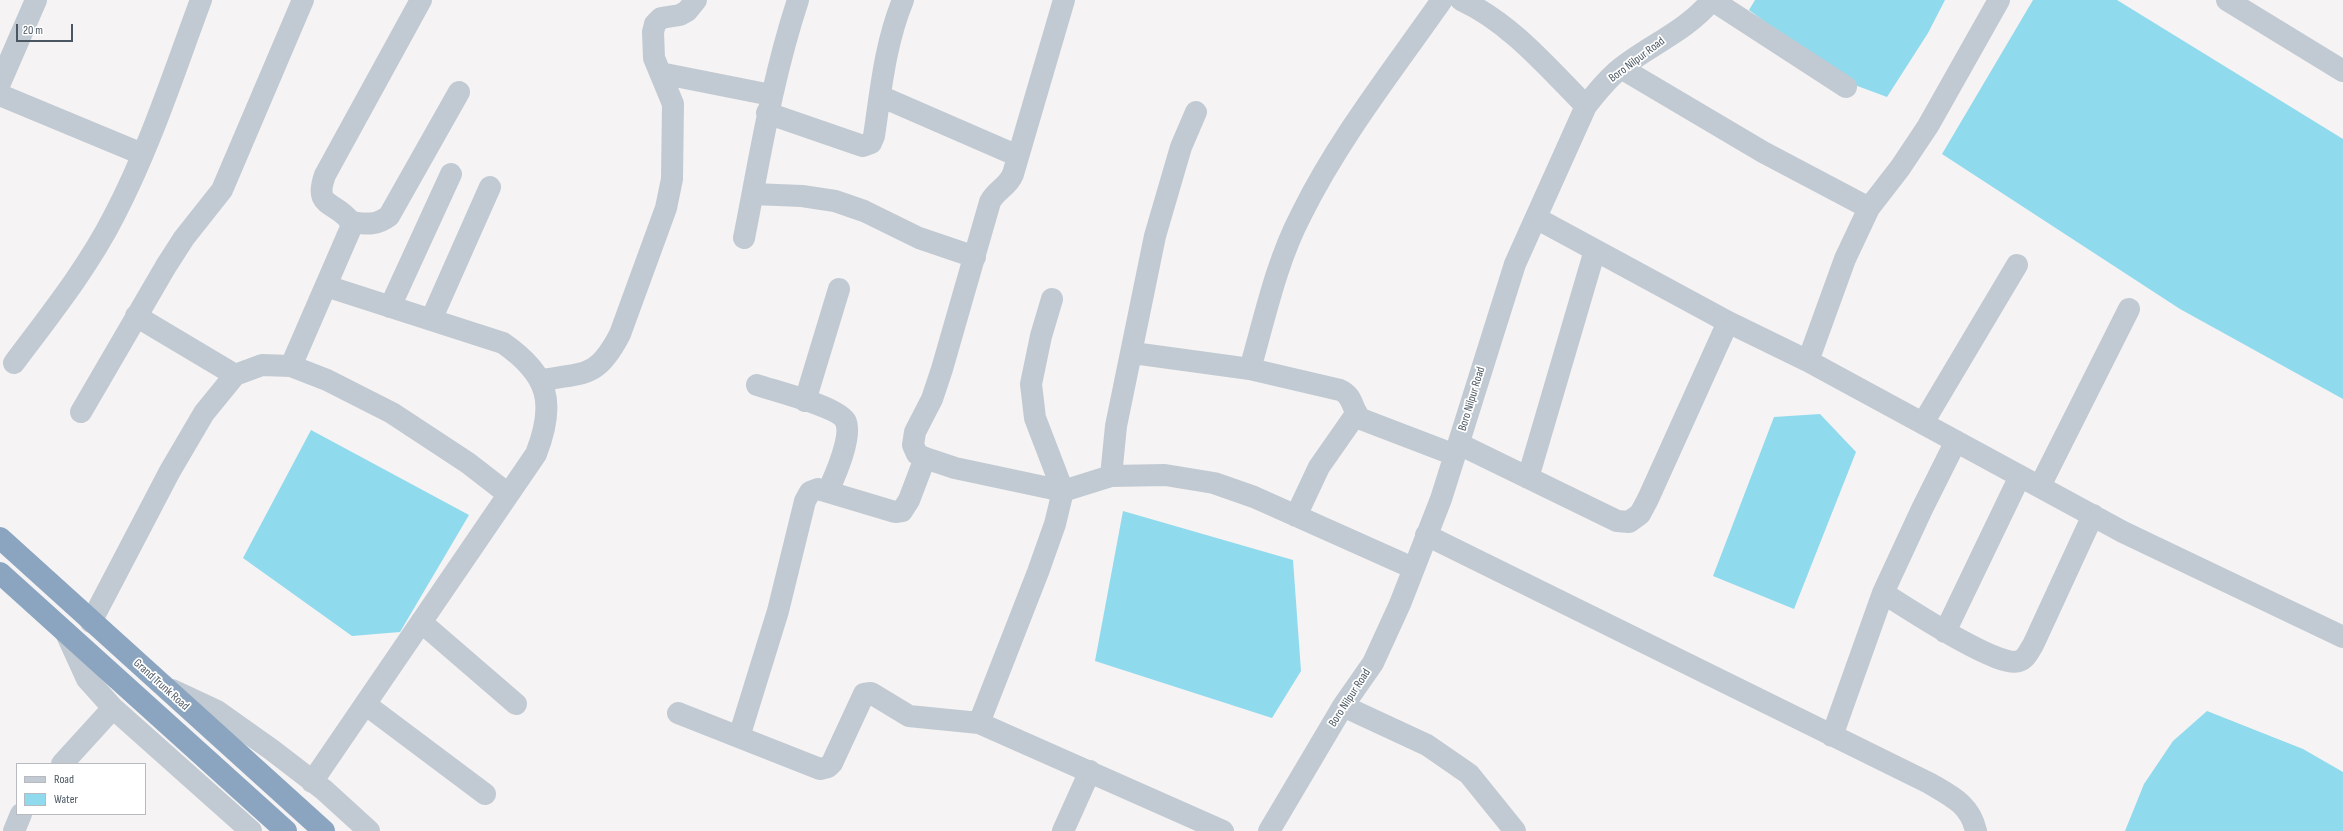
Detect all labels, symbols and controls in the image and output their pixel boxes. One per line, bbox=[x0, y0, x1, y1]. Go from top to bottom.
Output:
scale bar bbox=[18, 16, 75, 42]
text: 20 m bbox=[23, 23, 43, 38]
street label: Boro Nilpur Road bbox=[1606, 34, 1668, 86]
street label: Boro Nilpur Road bbox=[1455, 365, 1489, 433]
street label: Grand Trunk Road bbox=[130, 656, 192, 714]
street label: Boro Nilpur Road bbox=[1326, 666, 1374, 730]
legend bbox=[16, 763, 146, 815]
text: Road bbox=[54, 772, 74, 787]
text: Water bbox=[54, 792, 78, 807]

